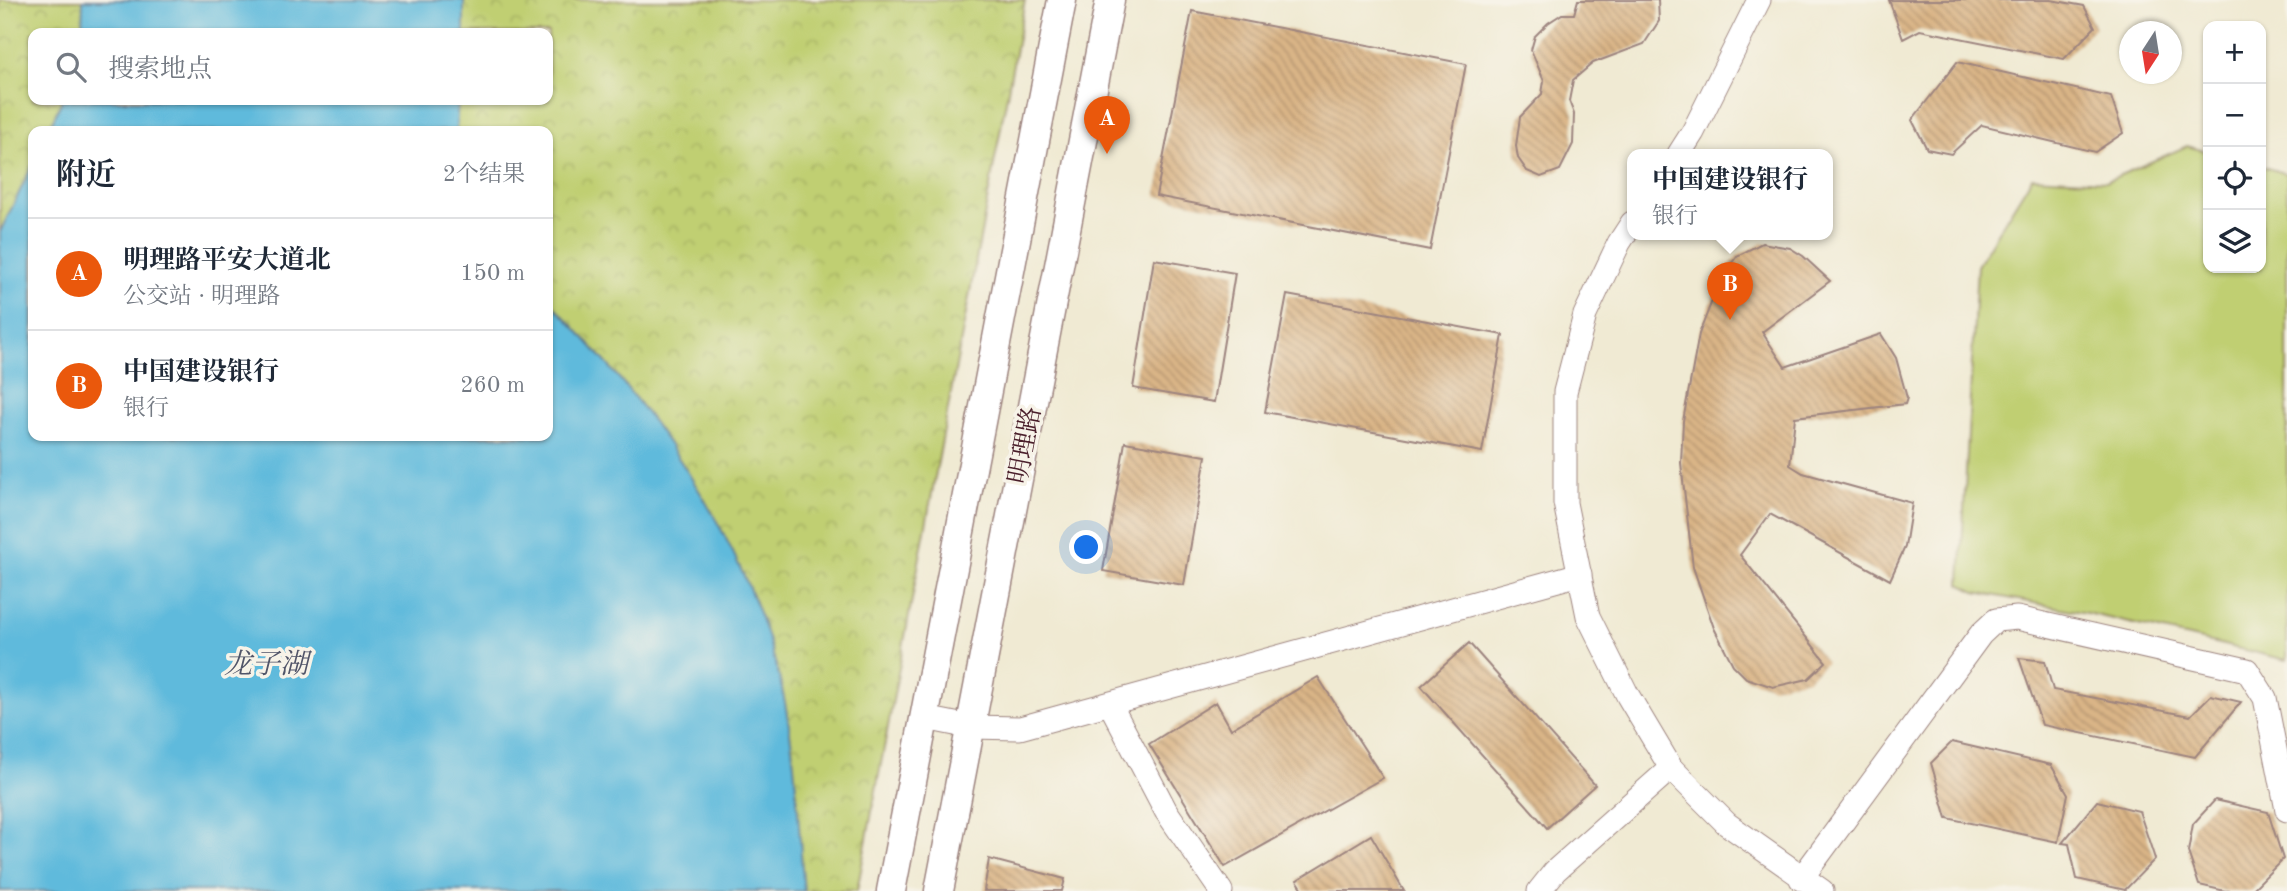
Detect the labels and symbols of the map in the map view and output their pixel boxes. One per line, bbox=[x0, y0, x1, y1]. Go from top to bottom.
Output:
north arrow bbox=[2119, 21, 2182, 84]
pin: A bbox=[1084, 96, 1130, 154]
pin: B bbox=[1707, 262, 1753, 320]
street label: 明理路 bbox=[1004, 404, 1046, 486]
your location bbox=[1069, 530, 1103, 564]
water label: 龙子湖 bbox=[224, 649, 313, 680]

